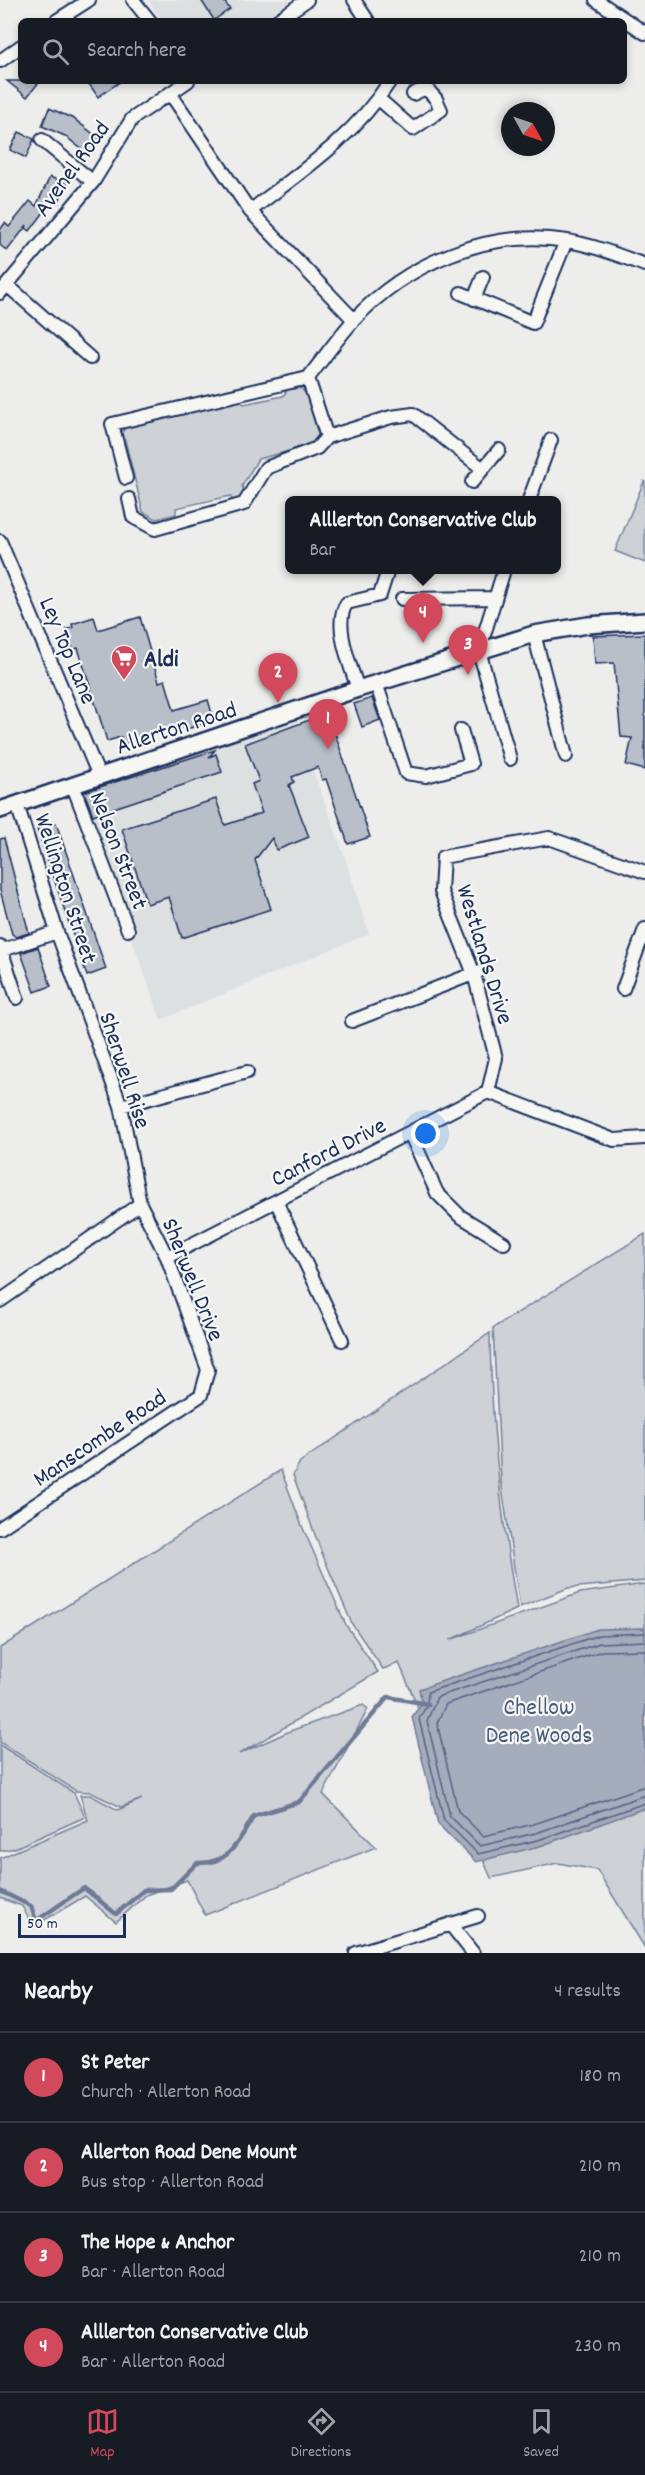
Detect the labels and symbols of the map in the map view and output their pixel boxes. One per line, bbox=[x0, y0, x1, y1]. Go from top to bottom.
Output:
north arrow bbox=[501, 102, 555, 156]
street label: Avenel Road bbox=[27, 115, 120, 225]
street label: Ley Top Lane bbox=[29, 593, 104, 710]
pin: 4 bbox=[404, 594, 442, 643]
pin: 3 bbox=[448, 626, 488, 675]
supermarket icon: Aldi bbox=[109, 643, 139, 681]
place label: Aldi bbox=[144, 644, 179, 678]
pin: 2 bbox=[258, 654, 298, 703]
street label: Allerton Road bbox=[112, 694, 242, 765]
pin: 1 bbox=[308, 700, 348, 749]
street label: Nelson Street bbox=[79, 787, 155, 915]
street label: Wellington Street bbox=[24, 809, 104, 969]
street label: Westlands Drive bbox=[446, 881, 521, 1029]
street label: Sherwell Rise bbox=[88, 1008, 158, 1134]
street label: Canford Drive bbox=[266, 1110, 393, 1197]
your location bbox=[411, 1119, 440, 1148]
street label: Sherwell Drive bbox=[151, 1213, 231, 1347]
street label: Manscombe Road bbox=[27, 1382, 174, 1497]
park label: Chellow Dene Woods bbox=[486, 1692, 592, 1754]
scale bar bbox=[18, 1911, 126, 1938]

